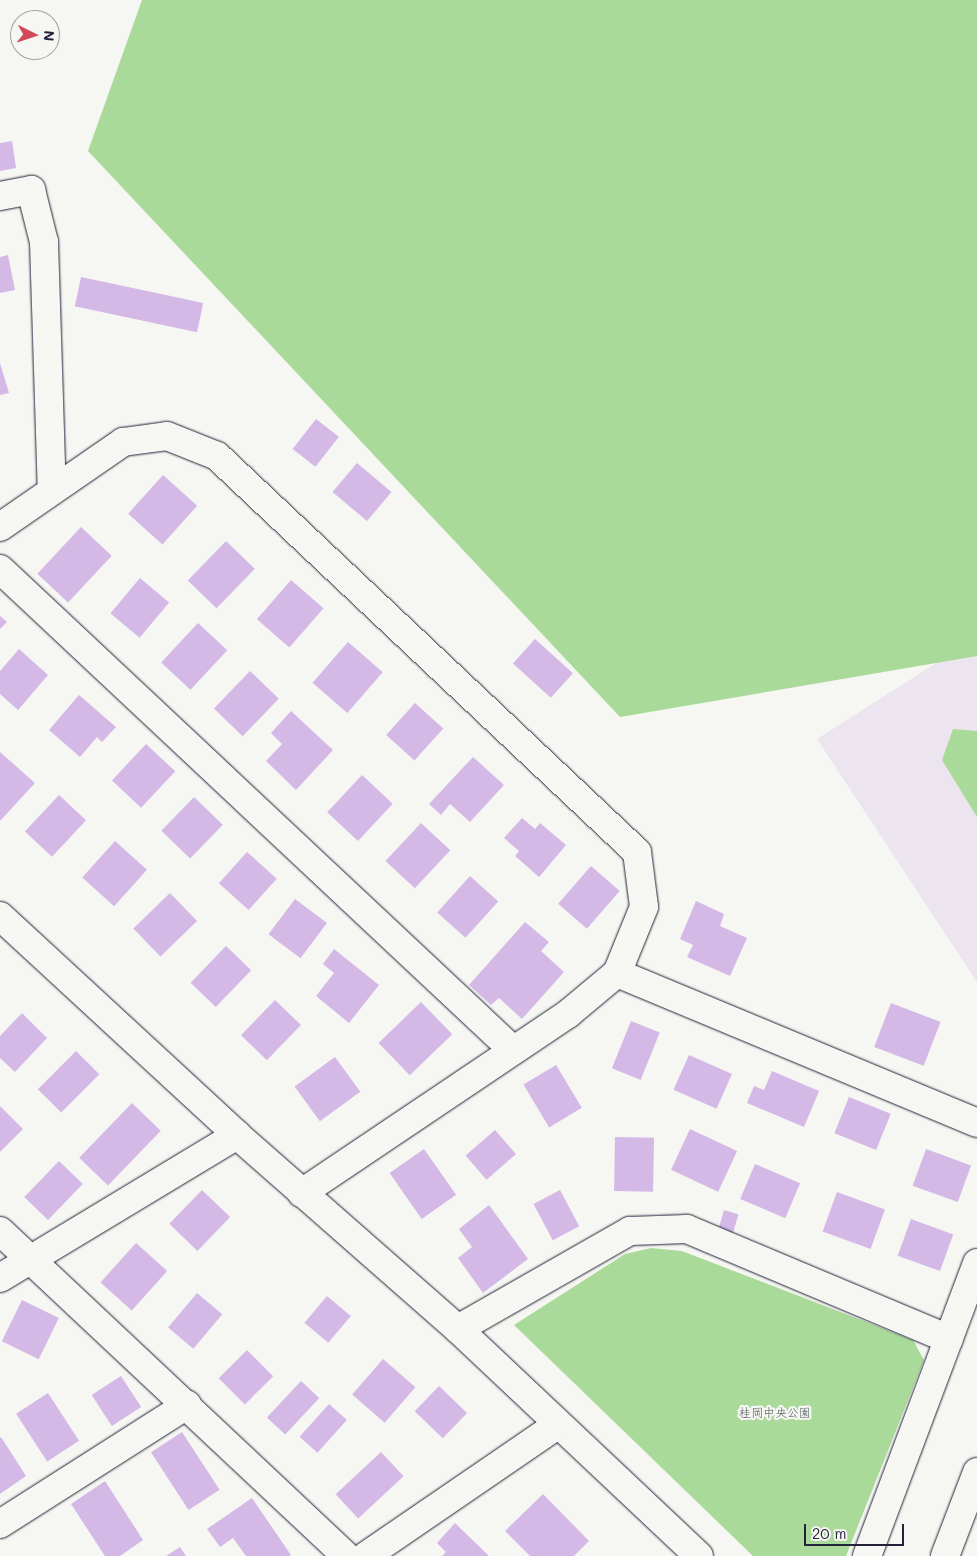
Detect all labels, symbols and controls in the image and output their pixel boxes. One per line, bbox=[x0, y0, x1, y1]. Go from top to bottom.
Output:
north arrow bbox=[10, 10, 60, 60]
text: N bbox=[40, 30, 59, 42]
park label: 桂岡中央公園 bbox=[739, 1406, 811, 1420]
scale bar bbox=[807, 1514, 907, 1546]
text: 20 m bbox=[812, 1523, 846, 1543]

